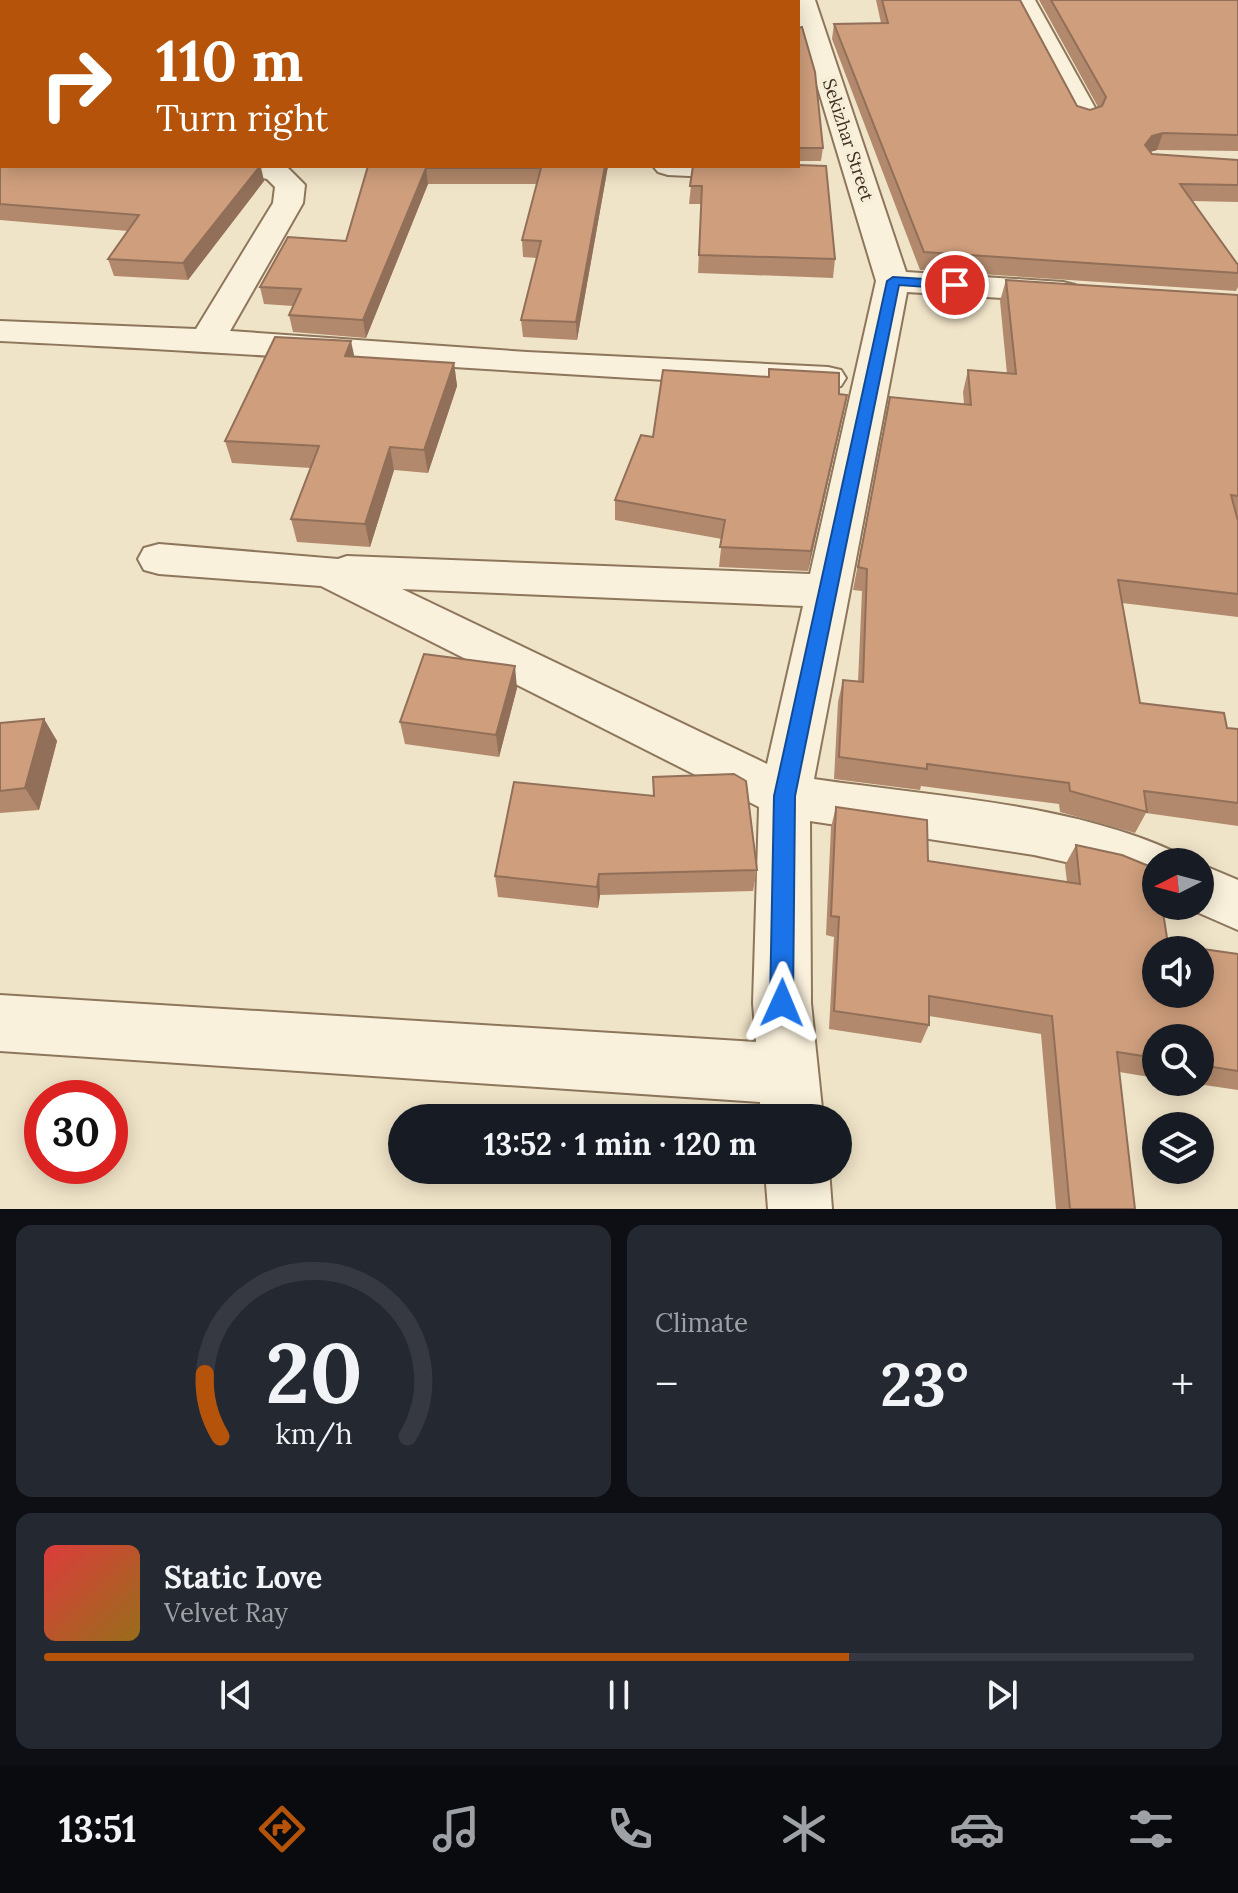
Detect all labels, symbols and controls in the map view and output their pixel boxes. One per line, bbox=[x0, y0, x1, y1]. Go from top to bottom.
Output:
text: 110 m bbox=[156, 25, 303, 96]
icon: right bbox=[24, 32, 128, 136]
street label: Sekizhar Street bbox=[818, 76, 879, 204]
text: Turn right bbox=[156, 95, 329, 141]
pin bbox=[921, 251, 989, 319]
icon: arrive bbox=[933, 263, 977, 307]
north arrow bbox=[1142, 848, 1214, 920]
map controls bbox=[1142, 848, 1214, 1184]
button: sound bbox=[1142, 936, 1214, 1008]
position arrow bbox=[740, 961, 824, 1045]
button: search bbox=[1142, 1024, 1214, 1096]
speed limit sign: 30 bbox=[24, 1080, 128, 1184]
button: layers bbox=[1142, 1112, 1214, 1184]
text: 13:52 · 1 min · 120 m bbox=[483, 1125, 757, 1163]
text: Climate bbox=[655, 1306, 748, 1339]
text: 20 bbox=[265, 1319, 362, 1426]
text: 23° bbox=[880, 1346, 969, 1422]
text: − bbox=[655, 1356, 678, 1412]
text: + bbox=[1171, 1356, 1194, 1412]
text: km/h bbox=[275, 1415, 352, 1452]
text: Static Love bbox=[164, 1558, 322, 1596]
text: Velvet Ray bbox=[164, 1596, 288, 1629]
icon: previous bbox=[214, 1673, 258, 1717]
icon: pause bbox=[597, 1673, 641, 1717]
icon: next bbox=[980, 1673, 1024, 1717]
icon: directions bbox=[254, 1801, 310, 1857]
icon: music bbox=[428, 1801, 484, 1857]
icon: phone bbox=[602, 1801, 658, 1857]
icon: climate bbox=[776, 1801, 832, 1857]
icon: car bbox=[949, 1801, 1005, 1857]
icon: filters bbox=[1123, 1801, 1179, 1857]
text: 13:51 bbox=[59, 1806, 137, 1852]

